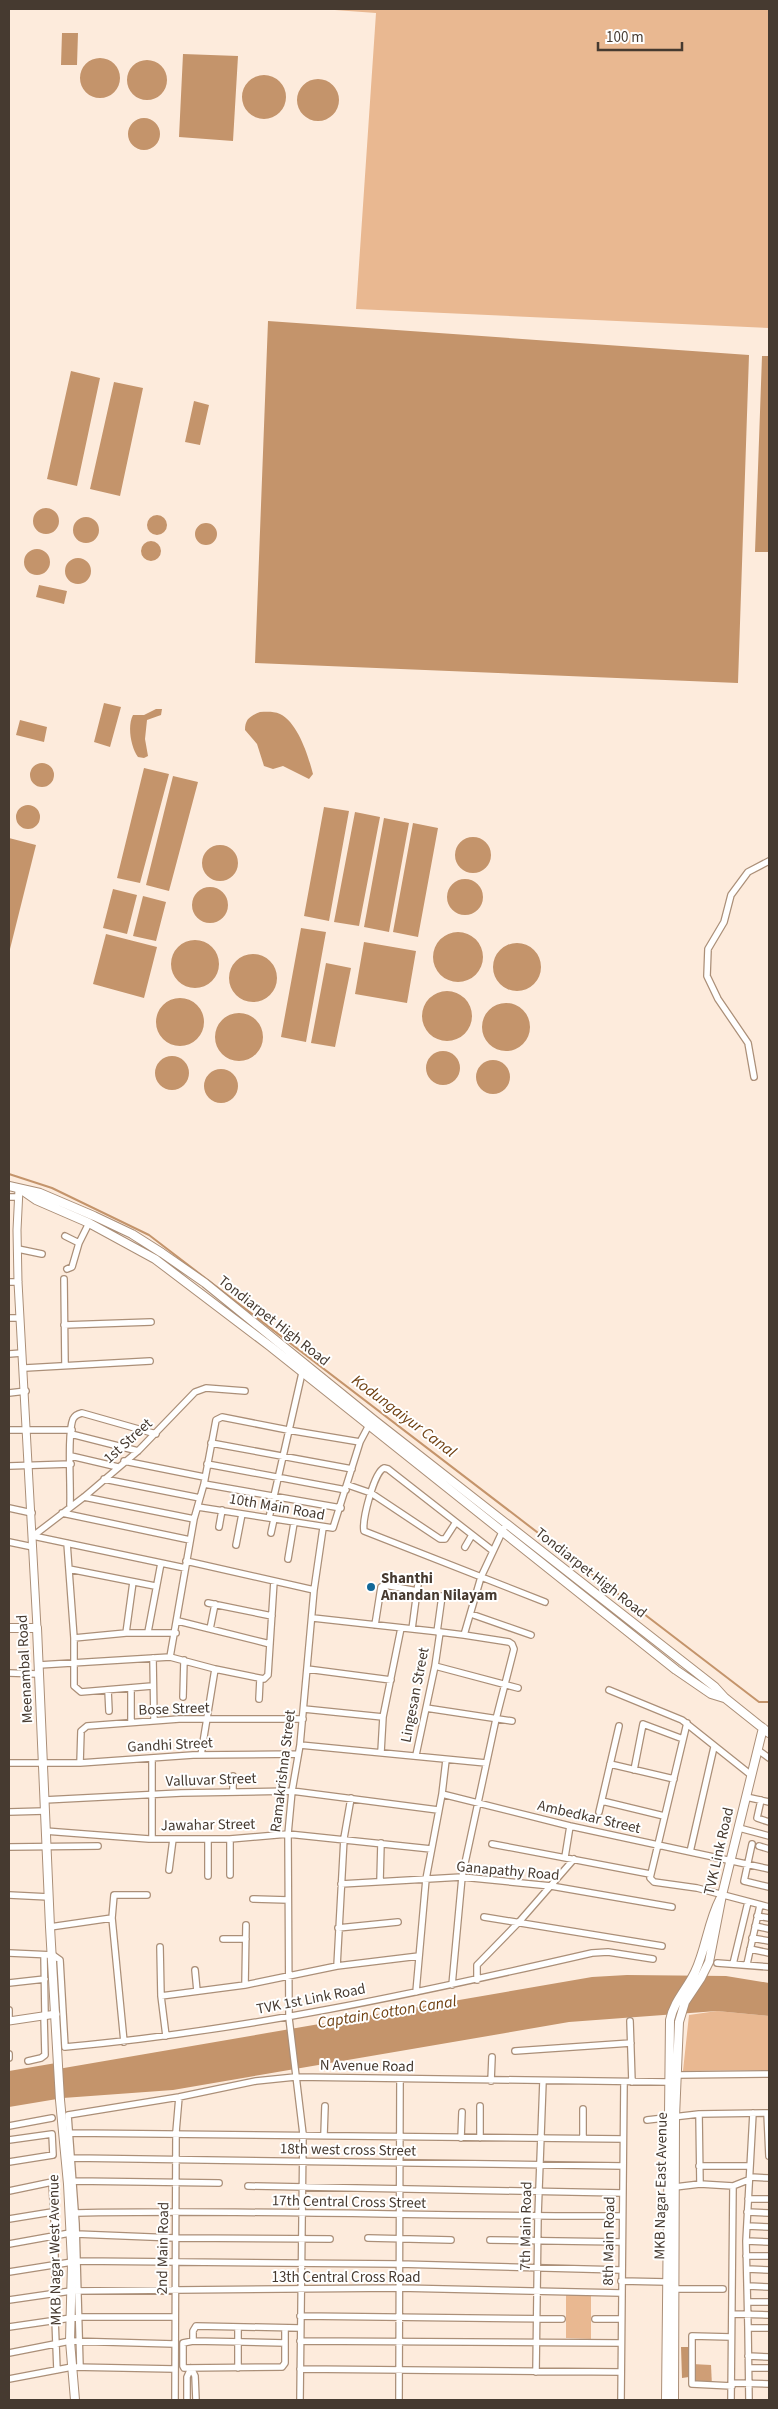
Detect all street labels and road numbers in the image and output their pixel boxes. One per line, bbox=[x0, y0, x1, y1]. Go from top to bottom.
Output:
street label: Tondiarpet High Road bbox=[214, 1271, 334, 1371]
street label: 1st Street bbox=[99, 1413, 157, 1469]
street label: 10th Main Road bbox=[228, 1488, 326, 1526]
street label: Tondiarpet High Road bbox=[531, 1523, 651, 1623]
street label: Meenambal Road bbox=[12, 1614, 38, 1724]
street label: Lingesan Street bbox=[395, 1646, 435, 1744]
street label: Bose Street bbox=[138, 1697, 210, 1721]
street label: Ramakrishna Street bbox=[265, 1709, 301, 1833]
street label: Gandhi Street bbox=[127, 1732, 213, 1758]
street label: Valluvar Street bbox=[165, 1768, 257, 1792]
street label: Ambedkar Street bbox=[535, 1795, 643, 1839]
street label: TVK Link Road bbox=[699, 1805, 739, 1897]
street label: Jawahar Street bbox=[161, 1814, 255, 1836]
street label: Ganapathy Road bbox=[456, 1856, 560, 1886]
street label: TVK 1st Link Road bbox=[255, 1978, 367, 2020]
street label: N Avenue Road bbox=[320, 2055, 414, 2077]
street label: MKB Nagar East Avenue bbox=[649, 2112, 673, 2260]
street label: 18th west cross Street bbox=[280, 2138, 416, 2162]
street label: MKB Nagar West Avenue bbox=[43, 2174, 67, 2326]
street label: 7th Main Road bbox=[515, 2181, 537, 2271]
street label: 17th Central Cross Street bbox=[272, 2190, 426, 2214]
street label: 8th Main Road bbox=[598, 2196, 620, 2286]
street label: 2nd Main Road bbox=[152, 2202, 174, 2294]
street label: 13th Central Cross Road bbox=[271, 2267, 421, 2288]

